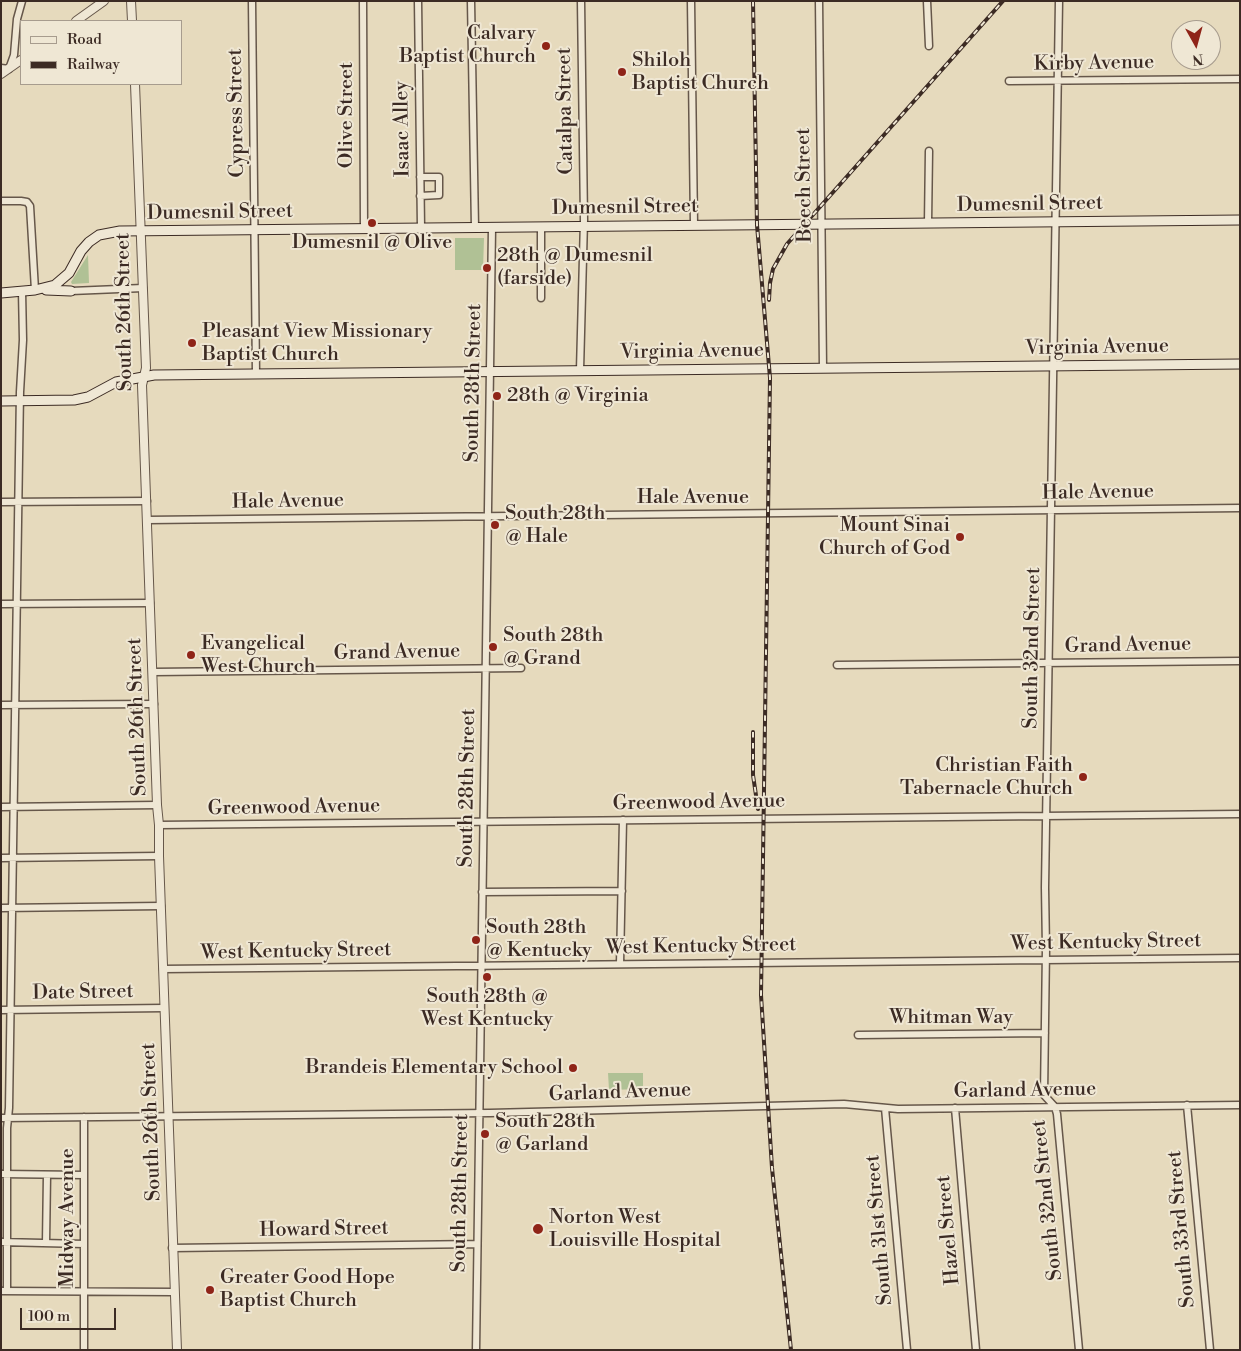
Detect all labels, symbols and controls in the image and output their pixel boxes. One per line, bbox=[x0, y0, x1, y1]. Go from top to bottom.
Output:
legend bbox=[20, 20, 182, 85]
north arrow bbox=[1171, 20, 1221, 70]
place label: Calvary Baptist Church bbox=[399, 22, 536, 69]
text: Road bbox=[67, 30, 102, 49]
marker: Calvary Baptist Church bbox=[540, 40, 552, 52]
street label: Catalpa Street bbox=[553, 47, 579, 175]
street label: Cypress Street bbox=[224, 48, 250, 178]
place label: Shiloh Baptist Church bbox=[632, 49, 769, 96]
text: N bbox=[1191, 49, 1204, 69]
street label: Kirby Avenue bbox=[1034, 51, 1154, 77]
text: Railway bbox=[67, 55, 120, 74]
street label: Olive Street bbox=[335, 62, 359, 168]
marker: Shiloh Baptist Church bbox=[616, 66, 628, 78]
street label: Isaac Alley bbox=[390, 81, 416, 177]
street label: Beech Street bbox=[792, 128, 818, 242]
street label: Dumesnil Street bbox=[957, 192, 1103, 218]
street label: Dumesnil Street bbox=[552, 195, 698, 221]
street label: Dumesnil Street bbox=[147, 200, 293, 226]
marker: Dumesnil @ Olive bbox=[366, 217, 378, 229]
place label: Dumesnil @ Olive bbox=[292, 231, 452, 255]
street label: South 26th Street bbox=[112, 232, 138, 392]
place label: 28th @ Dumesnil (farside) bbox=[497, 244, 653, 291]
marker: 28th @ Dumesnil (farside) bbox=[481, 262, 493, 274]
street label: South 28th Street bbox=[461, 303, 487, 463]
place label: Pleasant View Missionary Baptist Church bbox=[202, 320, 432, 367]
street label: Virginia Avenue bbox=[1025, 335, 1169, 361]
marker: Pleasant View Missionary Baptist Church bbox=[186, 337, 198, 349]
street label: Virginia Avenue bbox=[620, 339, 764, 365]
place label: 28th @ Virginia bbox=[507, 384, 649, 408]
marker: 28th @ Virginia bbox=[491, 390, 503, 402]
street label: Hale Avenue bbox=[1042, 480, 1154, 506]
street label: Hale Avenue bbox=[637, 486, 749, 510]
street label: Hale Avenue bbox=[232, 489, 344, 515]
place label: South 28th @ Hale bbox=[505, 502, 605, 549]
place label: Mount Sinai Church of God bbox=[819, 514, 950, 561]
marker: South 28th @ Hale bbox=[489, 519, 501, 531]
marker: Mount Sinai Church of God bbox=[954, 531, 966, 543]
street label: South 32nd Street bbox=[1020, 567, 1046, 729]
place label: South 28th @ Grand bbox=[503, 624, 603, 671]
place label: Evangelical West Church bbox=[201, 632, 315, 679]
street label: Grand Avenue bbox=[1064, 633, 1192, 659]
street label: South 26th Street bbox=[123, 637, 153, 797]
street label: Grand Avenue bbox=[333, 640, 461, 666]
marker: South 28th @ Grand bbox=[487, 641, 499, 653]
marker: Evangelical West Church bbox=[185, 649, 197, 661]
street label: South 28th Street bbox=[455, 708, 481, 868]
place label: Christian Faith Tabernacle Church bbox=[900, 754, 1073, 801]
marker: Christian Faith Tabernacle Church bbox=[1077, 771, 1089, 783]
street label: Greenwood Avenue bbox=[612, 789, 786, 817]
street label: Greenwood Avenue bbox=[207, 794, 381, 822]
place label: South 28th @ Kentucky bbox=[486, 916, 592, 963]
street label: West Kentucky Street bbox=[1011, 929, 1201, 957]
street label: West Kentucky Street bbox=[606, 933, 796, 961]
marker: South 28th @ Kentucky bbox=[470, 934, 482, 946]
street label: West Kentucky Street bbox=[201, 938, 391, 966]
marker: South 28th @ West Kentucky bbox=[481, 971, 493, 983]
street label: Date Street bbox=[32, 980, 134, 1006]
place label: South 28th @ West Kentucky bbox=[421, 985, 553, 1032]
street label: Whitman Way bbox=[889, 1006, 1013, 1030]
street label: South 26th Street bbox=[137, 1042, 167, 1202]
place label: Brandeis Elementary School bbox=[306, 1056, 563, 1080]
marker: Brandeis Elementary School bbox=[567, 1062, 579, 1074]
street label: Garland Avenue bbox=[954, 1078, 1096, 1104]
street label: Garland Avenue bbox=[548, 1079, 692, 1107]
place label: South 28th @ Garland bbox=[495, 1110, 595, 1157]
street label: South 28th Street bbox=[448, 1113, 474, 1273]
street label: South 32nd Street bbox=[1028, 1118, 1068, 1282]
marker: South 28th @ Garland bbox=[479, 1128, 491, 1140]
street label: Midway Avenue bbox=[56, 1148, 80, 1288]
street label: South 33rd Street bbox=[1163, 1149, 1201, 1309]
street label: South 31st Street bbox=[861, 1154, 899, 1306]
street label: Hazel Street bbox=[932, 1174, 966, 1286]
place label: Norton West Louisville Hospital bbox=[549, 1206, 721, 1253]
street label: Howard Street bbox=[259, 1217, 389, 1243]
marker: Norton West Louisville Hospital bbox=[531, 1222, 545, 1236]
place label: Greater Good Hope Baptist Church bbox=[220, 1266, 395, 1313]
marker: Greater Good Hope Baptist Church bbox=[204, 1284, 216, 1296]
scale bar bbox=[22, 1298, 119, 1330]
text: 100 m bbox=[28, 1307, 70, 1326]

